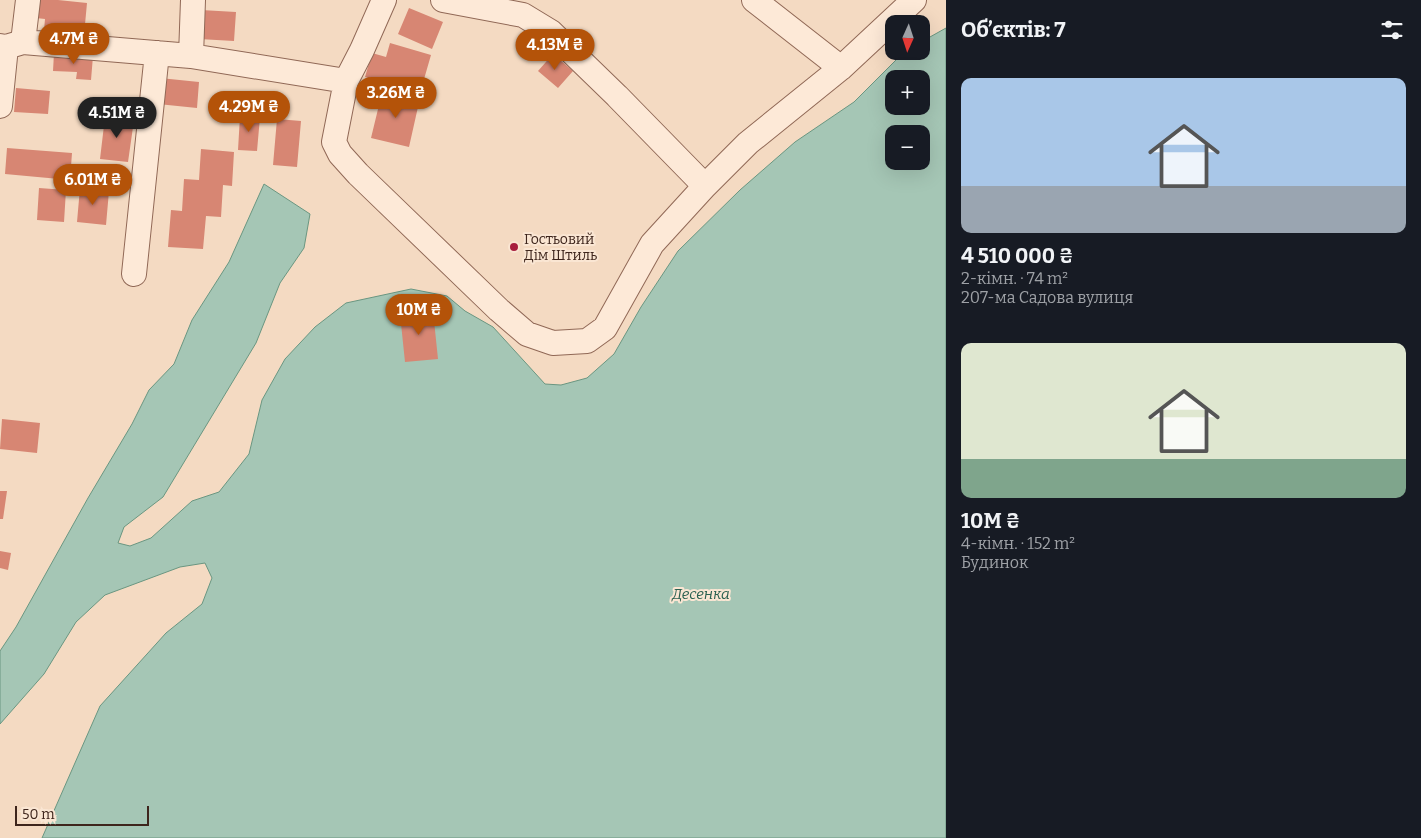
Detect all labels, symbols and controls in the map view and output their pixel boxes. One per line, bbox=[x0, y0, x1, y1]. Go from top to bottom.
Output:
north arrow bbox=[885, 15, 930, 60]
map controls bbox=[885, 15, 930, 170]
icon: filters bbox=[1378, 16, 1406, 44]
text: Об’єктів: 7 bbox=[961, 17, 1066, 43]
pin: 4.7M ₴ bbox=[33, 22, 115, 65]
pin: 4.13M ₴ bbox=[509, 28, 601, 71]
text: 4.7M ₴ bbox=[49, 29, 99, 48]
text: 4.13M ₴ bbox=[527, 35, 583, 54]
button: + bbox=[885, 70, 930, 115]
pin: 3.26M ₴ bbox=[350, 76, 442, 119]
text: 3.26M ₴ bbox=[367, 83, 425, 102]
pin: 4.29M ₴ bbox=[203, 90, 295, 133]
pin: 4.51M ₴ bbox=[71, 96, 163, 139]
text: 4.29M ₴ bbox=[219, 97, 279, 116]
text: 4.51M ₴ bbox=[89, 103, 145, 122]
icon: home bbox=[1139, 111, 1229, 201]
button: − bbox=[885, 125, 930, 170]
pin: 6.01M ₴ bbox=[47, 164, 139, 206]
text: 6.01M ₴ bbox=[64, 170, 122, 189]
place label: Гостьовий Дім Штиль bbox=[524, 231, 597, 264]
marker: Гостьовий Дім Штиль bbox=[508, 241, 520, 253]
text: 4 510 000 ₴ bbox=[961, 243, 1073, 269]
text: 2-кімн. · 74 m² bbox=[961, 269, 1068, 288]
text: 207-ма Садова вулиця bbox=[961, 288, 1133, 307]
pin: 10M ₴ bbox=[384, 294, 454, 336]
text: 10M ₴ bbox=[396, 300, 442, 319]
icon: home bbox=[1139, 376, 1229, 466]
text: 10M ₴ bbox=[961, 508, 1020, 534]
text: 4-кімн. · 152 m² bbox=[961, 534, 1075, 553]
text: Будинок bbox=[961, 553, 1028, 572]
water label: Десенка bbox=[671, 585, 730, 603]
scale bar bbox=[15, 803, 149, 826]
text: 50 m bbox=[22, 806, 55, 823]

